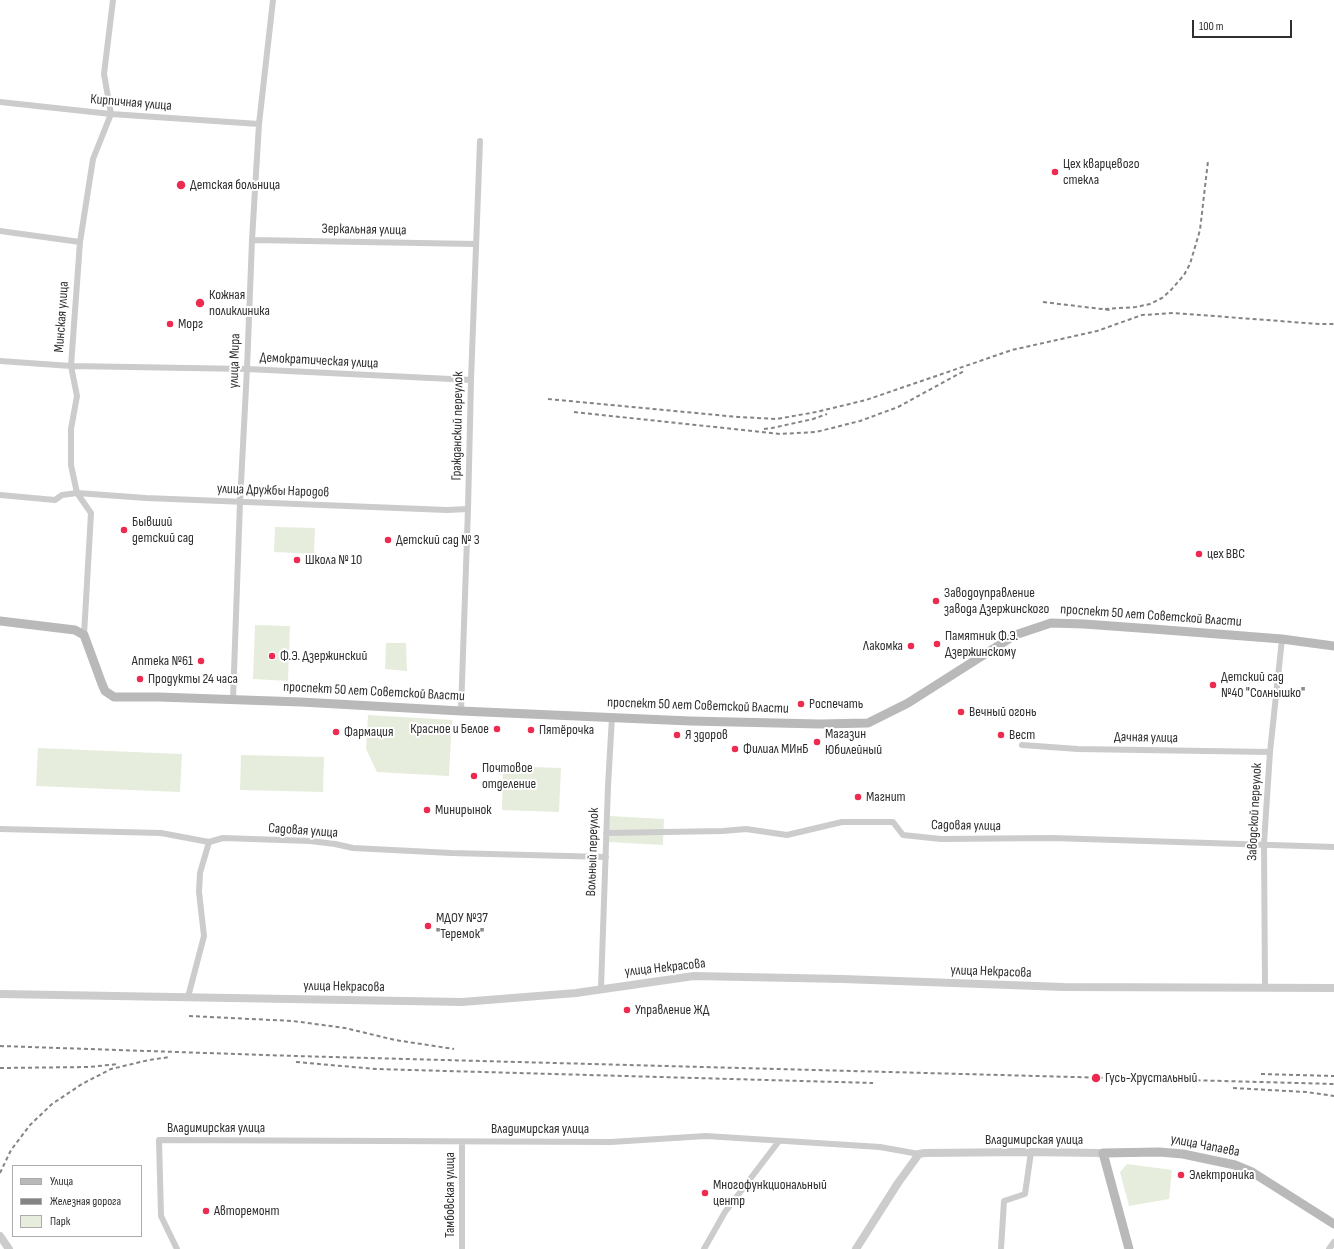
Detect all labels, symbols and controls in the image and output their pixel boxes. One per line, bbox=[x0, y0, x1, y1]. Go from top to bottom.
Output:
scale bar bbox=[1194, 12, 1294, 38]
text: 100 m bbox=[1199, 19, 1224, 34]
street label: Кирпичная улица bbox=[90, 91, 172, 115]
place label: Цех кварцевого стекла bbox=[1063, 156, 1139, 188]
marker: Цех кварцевого стекла bbox=[1050, 167, 1060, 177]
place label: Детская больница bbox=[190, 177, 280, 193]
marker: Детская больница bbox=[175, 179, 187, 191]
street label: Зеркальная улица bbox=[321, 221, 407, 239]
street label: Минская улица bbox=[51, 281, 73, 353]
place label: Кожная поликлиника bbox=[209, 287, 270, 320]
marker: Кожная поликлиника bbox=[194, 297, 206, 309]
place label: Морг bbox=[178, 316, 203, 332]
marker: Морг bbox=[165, 319, 175, 329]
street label: улица Мира bbox=[226, 333, 244, 389]
street label: Демократическая улица bbox=[259, 350, 379, 372]
street label: Гражданский переулок bbox=[449, 371, 467, 481]
street label: улица Дружбы Народов bbox=[216, 481, 330, 501]
place label: Бывший детский сад bbox=[132, 514, 194, 546]
marker: Бывший детский сад bbox=[119, 525, 129, 535]
place label: Детский сад № 3 bbox=[396, 532, 480, 548]
marker: Детский сад № 3 bbox=[383, 535, 393, 545]
place label: цех ВВС bbox=[1207, 546, 1245, 562]
marker: цех ВВС bbox=[1194, 549, 1204, 559]
place label: Школа № 10 bbox=[305, 552, 362, 568]
marker: Школа № 10 bbox=[292, 555, 302, 565]
place label: Заводоуправление завода Дзержинского bbox=[944, 585, 1049, 618]
marker: Заводоуправление завода Дзержинского bbox=[931, 596, 941, 606]
street label: проспект 50 лет Советской Власти bbox=[1060, 601, 1242, 631]
place label: Памятник Ф.Э. Дзержинскому bbox=[945, 628, 1018, 660]
place label: Лакомка bbox=[863, 638, 903, 654]
marker: Памятник Ф.Э. Дзержинскому bbox=[932, 639, 942, 649]
marker: Лакомка bbox=[906, 641, 916, 651]
place label: Ф.Э. Дзержинский bbox=[280, 648, 367, 664]
marker: Ф.Э. Дзержинский bbox=[267, 651, 277, 661]
place label: Аптека №61 bbox=[132, 653, 193, 669]
marker: Аптека №61 bbox=[196, 656, 206, 666]
place label: Детский сад №40 "Солнышко" bbox=[1221, 669, 1305, 702]
place label: Продукты 24 часа bbox=[148, 671, 238, 687]
marker: Продукты 24 часа bbox=[135, 674, 145, 684]
street label: проспект 50 лет Советской Власти bbox=[283, 679, 465, 705]
marker: Детский сад №40 "Солнышко" bbox=[1208, 680, 1218, 690]
street label: проспект 50 лет Советской Власти bbox=[607, 694, 789, 718]
place label: Роспечать bbox=[809, 696, 863, 712]
marker: Роспечать bbox=[796, 699, 806, 709]
place label: Вечный огонь bbox=[969, 704, 1037, 720]
marker: Вечный огонь bbox=[956, 707, 966, 717]
place label: Красное и Белое bbox=[410, 721, 489, 737]
place label: Пятёрочка bbox=[539, 722, 594, 738]
place label: Фармация bbox=[344, 724, 393, 740]
marker: Красное и Белое bbox=[492, 724, 502, 734]
marker: Пятёрочка bbox=[526, 725, 536, 735]
place label: Магазин Юбилейный bbox=[825, 726, 882, 758]
marker: Фармация bbox=[331, 727, 341, 737]
place label: Я здоров bbox=[685, 727, 728, 743]
place label: Вест bbox=[1009, 727, 1035, 743]
street label: Дачная улица bbox=[1114, 729, 1178, 747]
marker: Я здоров bbox=[672, 730, 682, 740]
marker: Вест bbox=[996, 730, 1006, 740]
marker: Магазин Юбилейный bbox=[812, 737, 822, 747]
place label: Филиал МИнБ bbox=[743, 741, 808, 757]
marker: Филиал МИнБ bbox=[730, 744, 740, 754]
place label: Почтовое отделение bbox=[482, 760, 536, 792]
street label: Заводской переулок bbox=[1244, 763, 1266, 861]
marker: Почтовое отделение bbox=[469, 771, 479, 781]
place label: Магнит bbox=[866, 789, 906, 805]
marker: Магнит bbox=[853, 792, 863, 802]
place label: Минирынок bbox=[435, 802, 492, 818]
marker: Минирынок bbox=[422, 805, 432, 815]
street label: Вольный переулок bbox=[583, 807, 603, 897]
street label: Садовая улица bbox=[931, 817, 1001, 835]
street label: Садовая улица bbox=[268, 820, 338, 842]
place label: МДОУ №37 "Теремок" bbox=[436, 910, 488, 942]
marker: МДОУ №37 "Теремок" bbox=[423, 921, 433, 931]
street label: улица Некрасова bbox=[624, 955, 706, 981]
street label: улица Некрасова bbox=[950, 962, 1032, 982]
street label: улица Некрасова bbox=[303, 978, 385, 996]
place label: Управление ЖД bbox=[635, 1002, 709, 1018]
marker: Управление ЖД bbox=[622, 1005, 632, 1015]
place label: Гусь-Хрустальный bbox=[1105, 1070, 1197, 1086]
marker: Гусь-Хрустальный bbox=[1090, 1072, 1102, 1084]
street label: Владимирская улица bbox=[167, 1120, 265, 1136]
street label: Владимирская улица bbox=[491, 1121, 589, 1137]
street label: улица Чапаева bbox=[1169, 1131, 1241, 1161]
street label: Владимирская улица bbox=[985, 1132, 1083, 1148]
street label: Тамбовская улица bbox=[442, 1152, 458, 1238]
legend bbox=[12, 1165, 142, 1237]
place label: Электроника bbox=[1189, 1167, 1254, 1183]
marker: Электроника bbox=[1176, 1170, 1186, 1180]
text: Улица bbox=[50, 1174, 73, 1189]
place label: Многофункциональный центр bbox=[713, 1177, 827, 1210]
marker: Многофункциональный центр bbox=[700, 1188, 710, 1198]
text: Железная дорога bbox=[50, 1194, 121, 1209]
place label: Авторемонт bbox=[214, 1203, 279, 1219]
marker: Авторемонт bbox=[201, 1206, 211, 1216]
text: Парк bbox=[50, 1214, 70, 1229]

